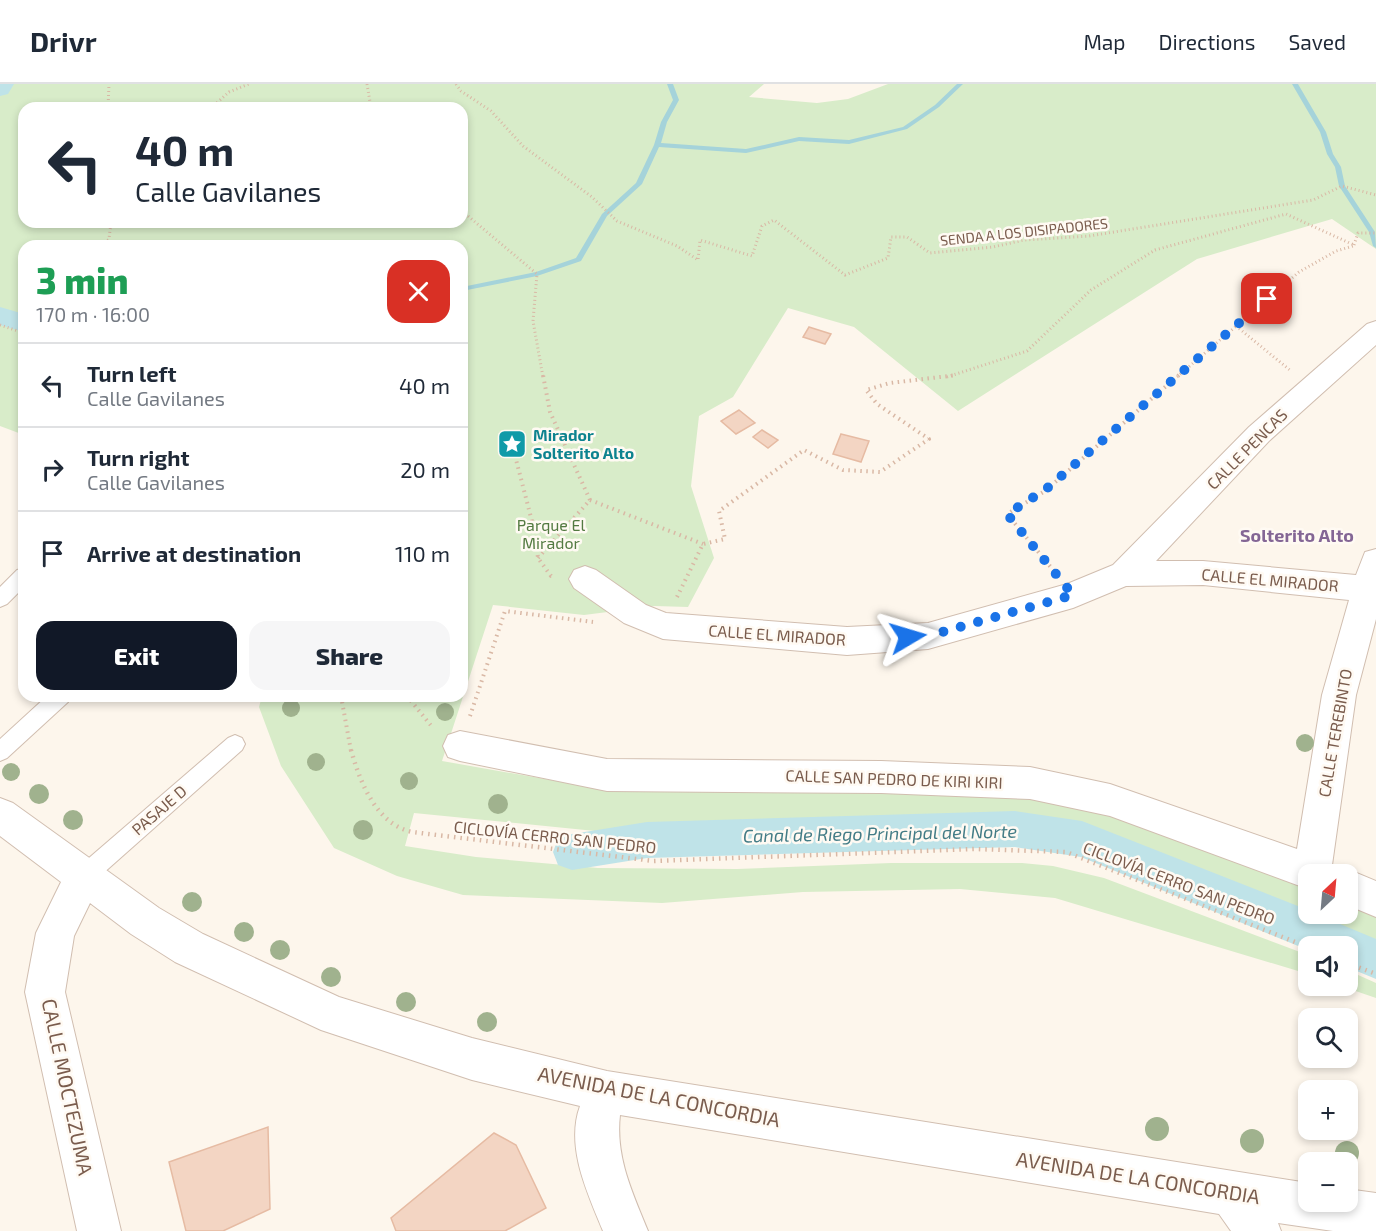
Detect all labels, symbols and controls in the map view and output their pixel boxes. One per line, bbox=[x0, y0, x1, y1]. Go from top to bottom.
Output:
text: Drivr bbox=[30, 24, 97, 58]
text: Map bbox=[1083, 29, 1126, 54]
text: Directions bbox=[1159, 29, 1255, 54]
text: Saved bbox=[1288, 29, 1346, 54]
text: 40 m bbox=[135, 124, 234, 174]
icon: left bbox=[36, 126, 114, 204]
text: Calle Gavilanes bbox=[135, 175, 321, 207]
street label: SENDA A LOS DISIPADORES bbox=[939, 214, 1109, 249]
text: 3 min bbox=[36, 258, 129, 301]
button: close bbox=[387, 260, 450, 323]
pin bbox=[1241, 273, 1292, 324]
icon: arrive bbox=[1250, 282, 1283, 315]
text: 170 m · 16:00 bbox=[36, 302, 150, 326]
text: Turn left bbox=[87, 360, 176, 386]
icon: left bbox=[36, 369, 69, 402]
text: 40 m bbox=[399, 372, 450, 398]
text: Calle Gavilanes bbox=[87, 386, 225, 410]
street label: CALLE PENCAS bbox=[1203, 405, 1291, 493]
place label: Mirador Solterito Alto bbox=[533, 425, 634, 462]
place icon: Mirador Solterito Alto bbox=[496, 428, 528, 460]
text: Turn right bbox=[87, 444, 189, 470]
icon: right bbox=[36, 453, 69, 486]
text: 20 m bbox=[400, 456, 450, 482]
text: Calle Gavilanes bbox=[87, 470, 225, 494]
park label: Parque El Mirador bbox=[517, 515, 586, 552]
district label: Solterito Alto bbox=[1240, 524, 1354, 546]
icon: arrive bbox=[36, 537, 69, 570]
text: Arrive at destination bbox=[87, 540, 301, 566]
text: 110 m bbox=[395, 540, 450, 566]
street label: CALLE EL MIRADOR bbox=[1201, 564, 1340, 595]
position arrow bbox=[876, 605, 940, 669]
street label: CALLE EL MIRADOR bbox=[708, 620, 846, 649]
button: Exit bbox=[36, 621, 237, 690]
button: Share bbox=[249, 621, 450, 690]
street label: CALLE TEREBINTO bbox=[1314, 667, 1355, 799]
street label: CALLE SAN PEDRO DE KIRI KIRI bbox=[785, 765, 1003, 792]
street label: PASAJE D bbox=[127, 781, 190, 839]
street label: CICLOVÍA CERRO SAN PEDRO bbox=[453, 816, 657, 857]
water label: Canal de Riego Principal del Norte bbox=[743, 820, 1018, 846]
street label: CICLOVÍA CERRO SAN PEDRO bbox=[1081, 837, 1278, 928]
north arrow bbox=[1298, 864, 1358, 924]
map controls bbox=[1298, 864, 1358, 1212]
button: sound bbox=[1298, 936, 1358, 996]
street label: CALLE MOCTEZUMA bbox=[38, 996, 99, 1178]
button: search bbox=[1298, 1008, 1358, 1068]
street label: AVENIDA DE LA CONCORDIA bbox=[536, 1061, 783, 1131]
button: + bbox=[1298, 1080, 1358, 1140]
street label: AVENIDA DE LA CONCORDIA bbox=[1015, 1146, 1262, 1208]
button: − bbox=[1298, 1152, 1358, 1212]

